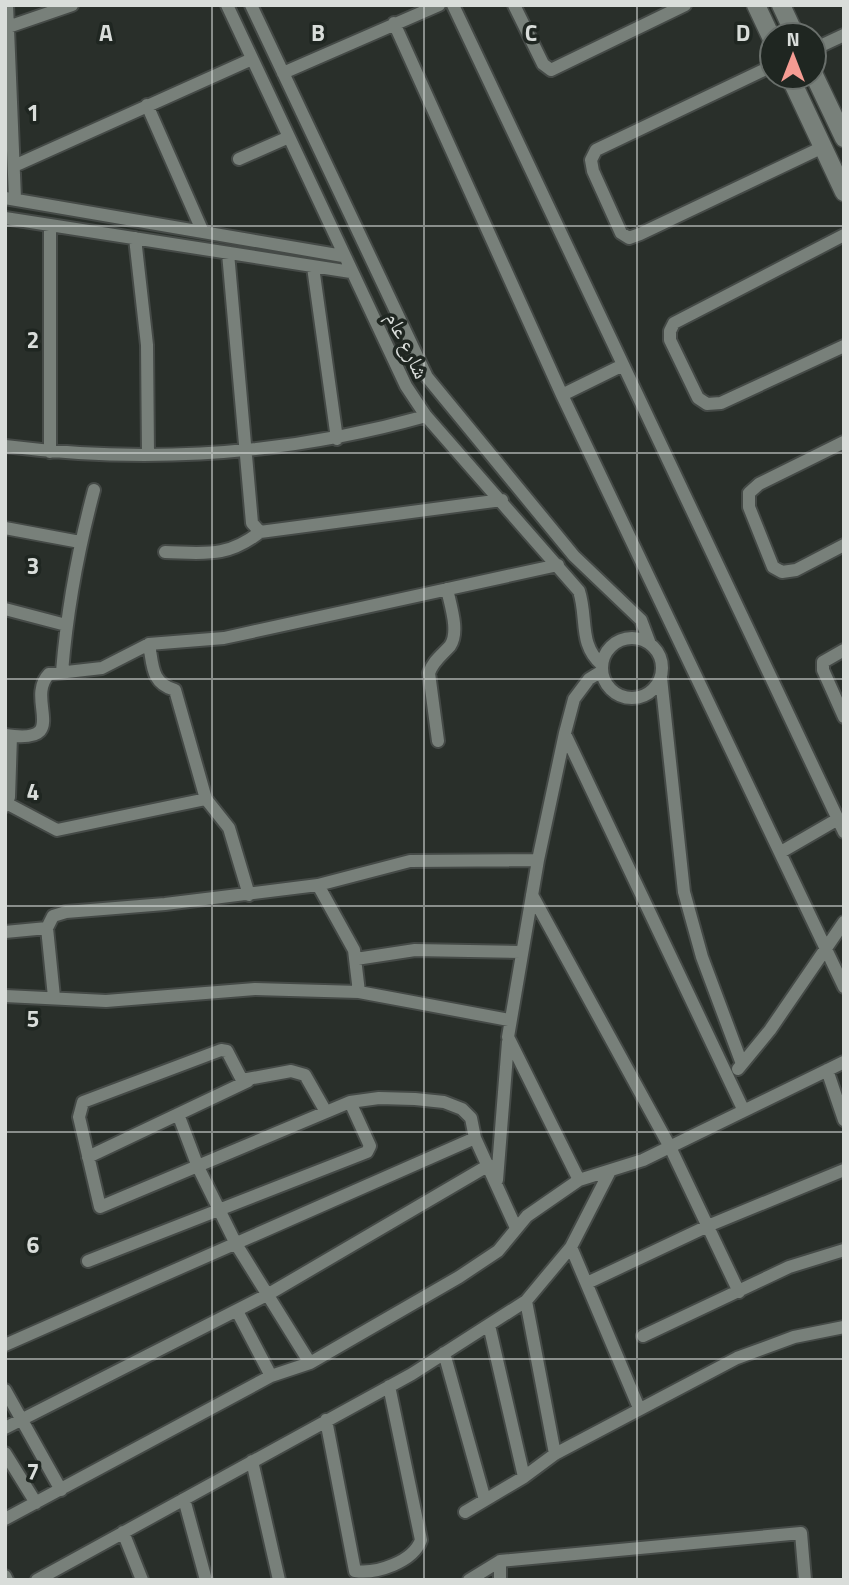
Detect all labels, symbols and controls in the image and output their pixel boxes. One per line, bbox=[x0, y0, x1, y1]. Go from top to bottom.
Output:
text: A bbox=[99, 15, 113, 50]
text: B bbox=[311, 15, 325, 50]
text: C bbox=[525, 15, 537, 50]
text: D bbox=[736, 15, 750, 50]
north arrow bbox=[758, 21, 828, 91]
text: N bbox=[786, 24, 800, 53]
text: 1 bbox=[27, 95, 39, 130]
street label: شارع عام bbox=[378, 306, 438, 384]
text: 2 bbox=[27, 322, 39, 357]
text: 3 bbox=[27, 548, 39, 583]
text: 4 bbox=[27, 774, 39, 809]
text: 5 bbox=[27, 1001, 39, 1036]
text: 6 bbox=[27, 1227, 40, 1262]
text: 7 bbox=[27, 1454, 39, 1489]

